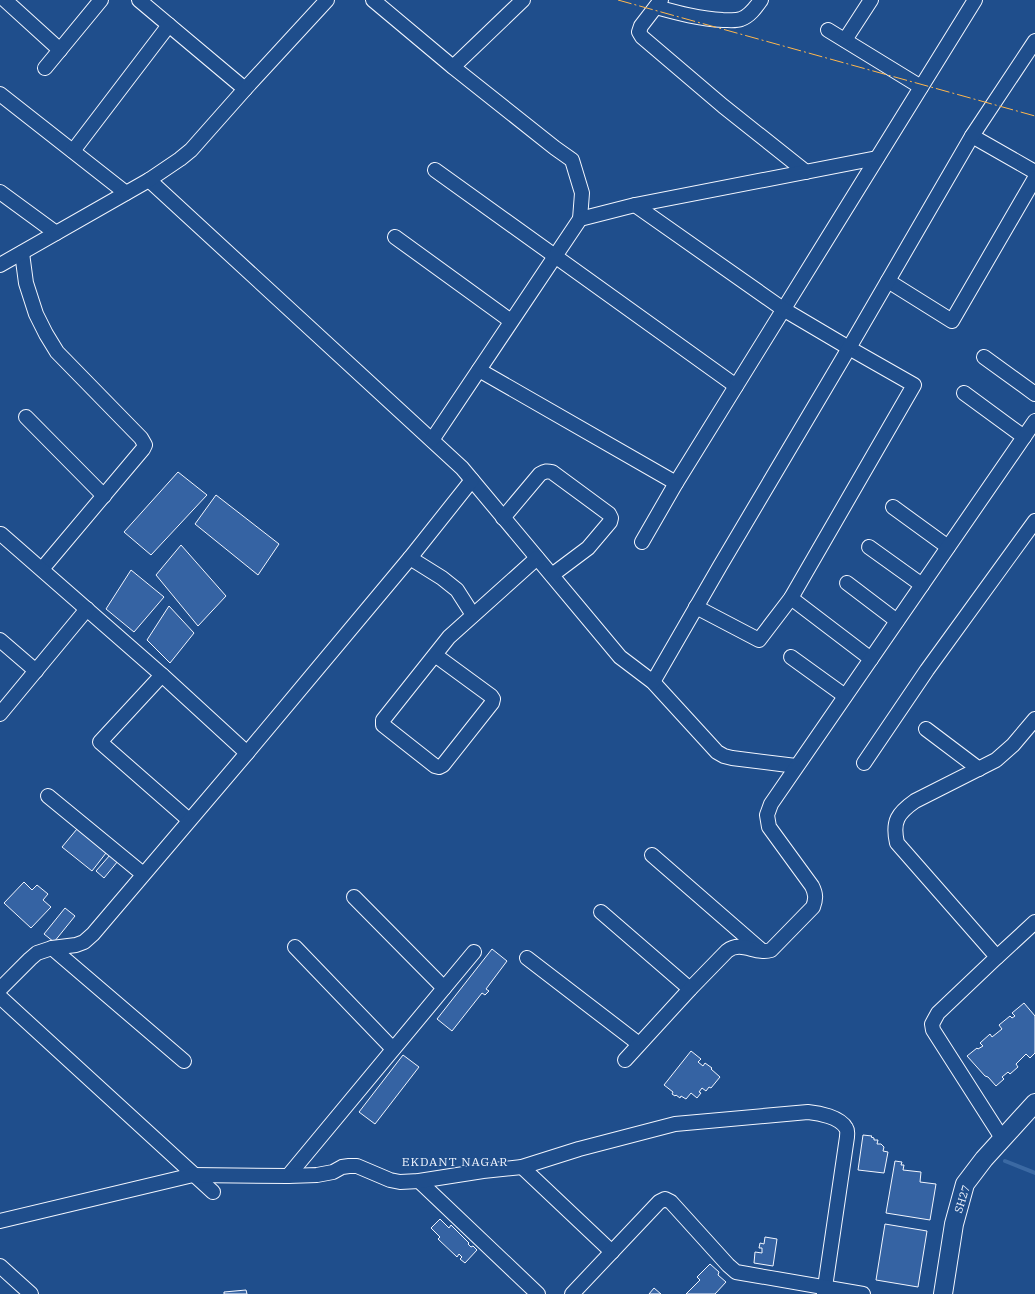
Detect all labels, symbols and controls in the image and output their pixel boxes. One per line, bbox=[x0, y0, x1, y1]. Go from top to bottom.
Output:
district label: EKDANT NAGAR bbox=[402, 1154, 508, 1169]
street label: SH27 bbox=[951, 1183, 973, 1215]

